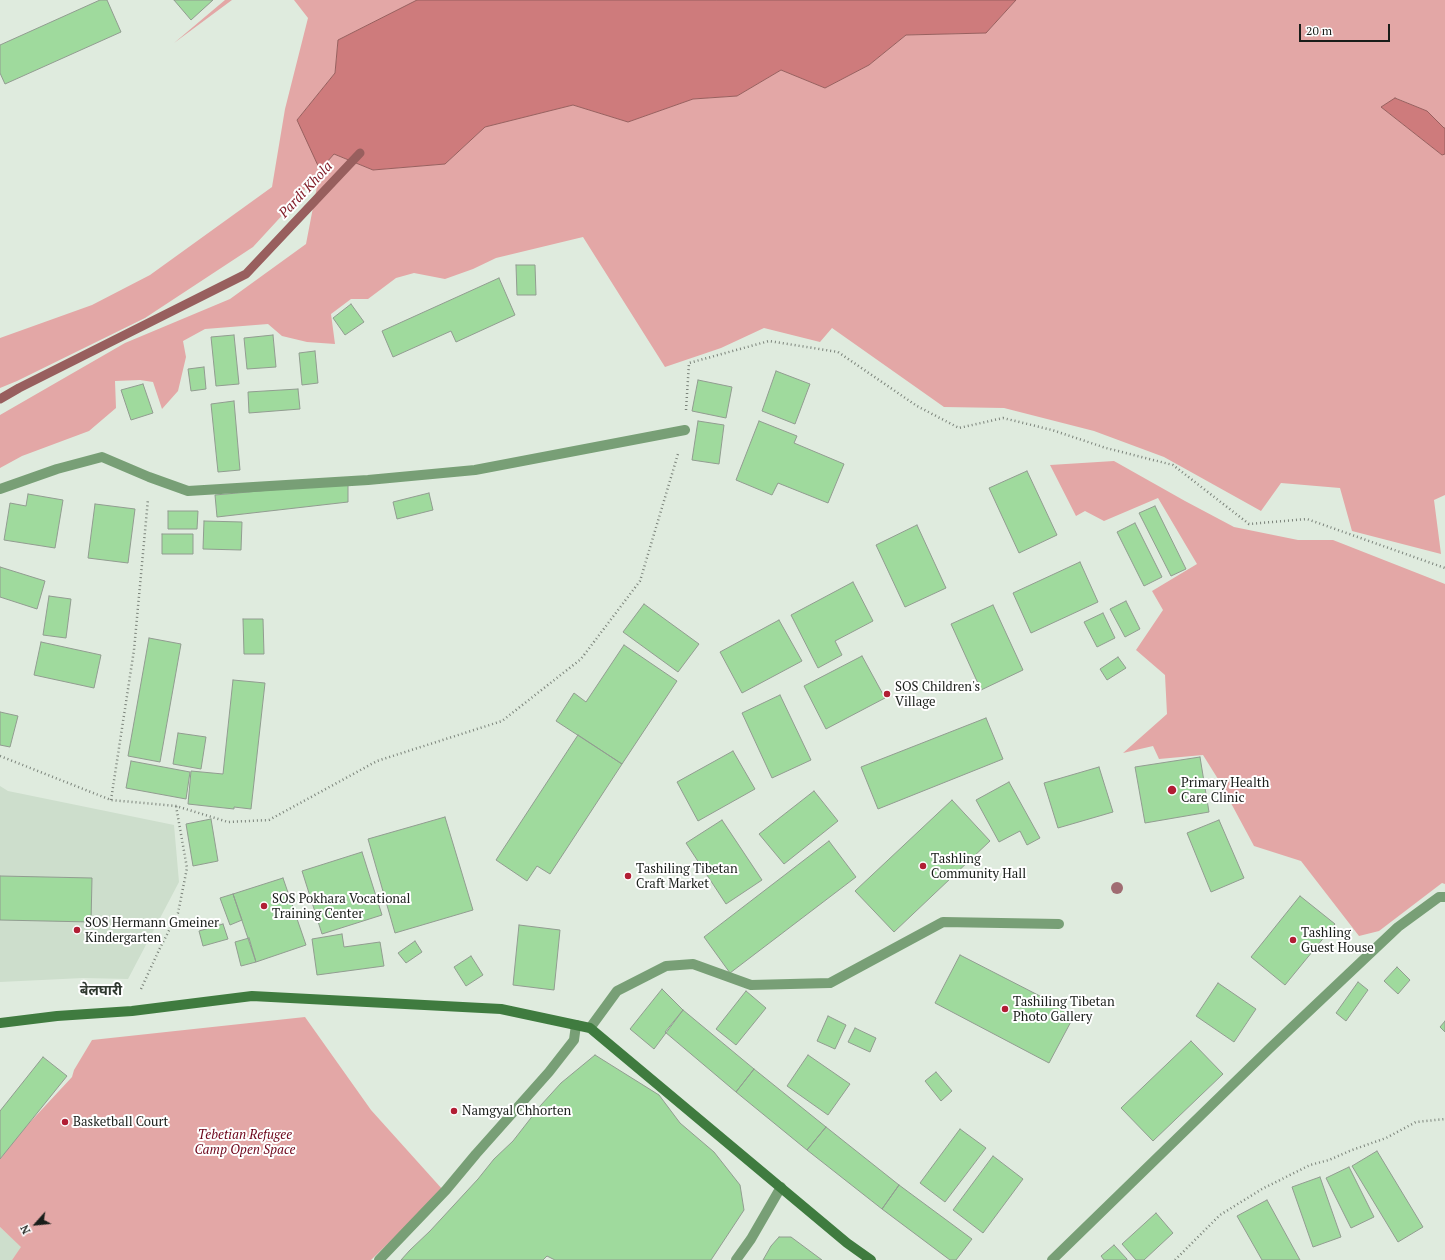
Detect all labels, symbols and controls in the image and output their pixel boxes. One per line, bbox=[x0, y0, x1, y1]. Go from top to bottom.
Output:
scale bar bbox=[1301, 16, 1392, 42]
text: 20 m bbox=[1306, 23, 1332, 38]
water label: Pardi Khola bbox=[276, 158, 336, 222]
place label: SOS Children's Village bbox=[895, 679, 980, 710]
marker: SOS Children's Village bbox=[882, 689, 892, 699]
place label: Primary Health Care Clinic bbox=[1181, 775, 1269, 806]
marker: Primary Health Care Clinic bbox=[1166, 784, 1178, 796]
place label: Tashling Community Hall bbox=[931, 851, 1026, 882]
place label: Tashiling Tibetan Craft Market bbox=[636, 861, 738, 892]
marker: Tashling Community Hall bbox=[918, 861, 928, 871]
marker: Tashiling Tibetan Craft Market bbox=[623, 871, 633, 881]
place label: SOS Pokhara Vocational Training Center bbox=[272, 891, 411, 922]
marker: SOS Pokhara Vocational Training Center bbox=[259, 901, 269, 911]
place label: SOS Hermann Gmeiner Kindergarten bbox=[85, 915, 219, 946]
marker: SOS Hermann Gmeiner Kindergarten bbox=[72, 925, 82, 935]
place label: Tashling Guest House bbox=[1301, 925, 1374, 956]
marker: Tashling Guest House bbox=[1288, 935, 1298, 945]
district label: बेलघारी bbox=[80, 983, 122, 999]
place label: Tashiling Tibetan Photo Gallery bbox=[1013, 994, 1115, 1025]
marker: Tashiling Tibetan Photo Gallery bbox=[1000, 1004, 1010, 1014]
place label: Namgyal Chhorten bbox=[462, 1103, 571, 1119]
marker: Namgyal Chhorten bbox=[449, 1106, 459, 1116]
place label: Basketball Court bbox=[73, 1114, 168, 1130]
marker: Basketball Court bbox=[60, 1117, 70, 1127]
park label: Tebetian Refugee Camp Open Space bbox=[195, 1127, 295, 1158]
north arrow bbox=[16, 1204, 56, 1244]
text: N bbox=[17, 1223, 33, 1236]

